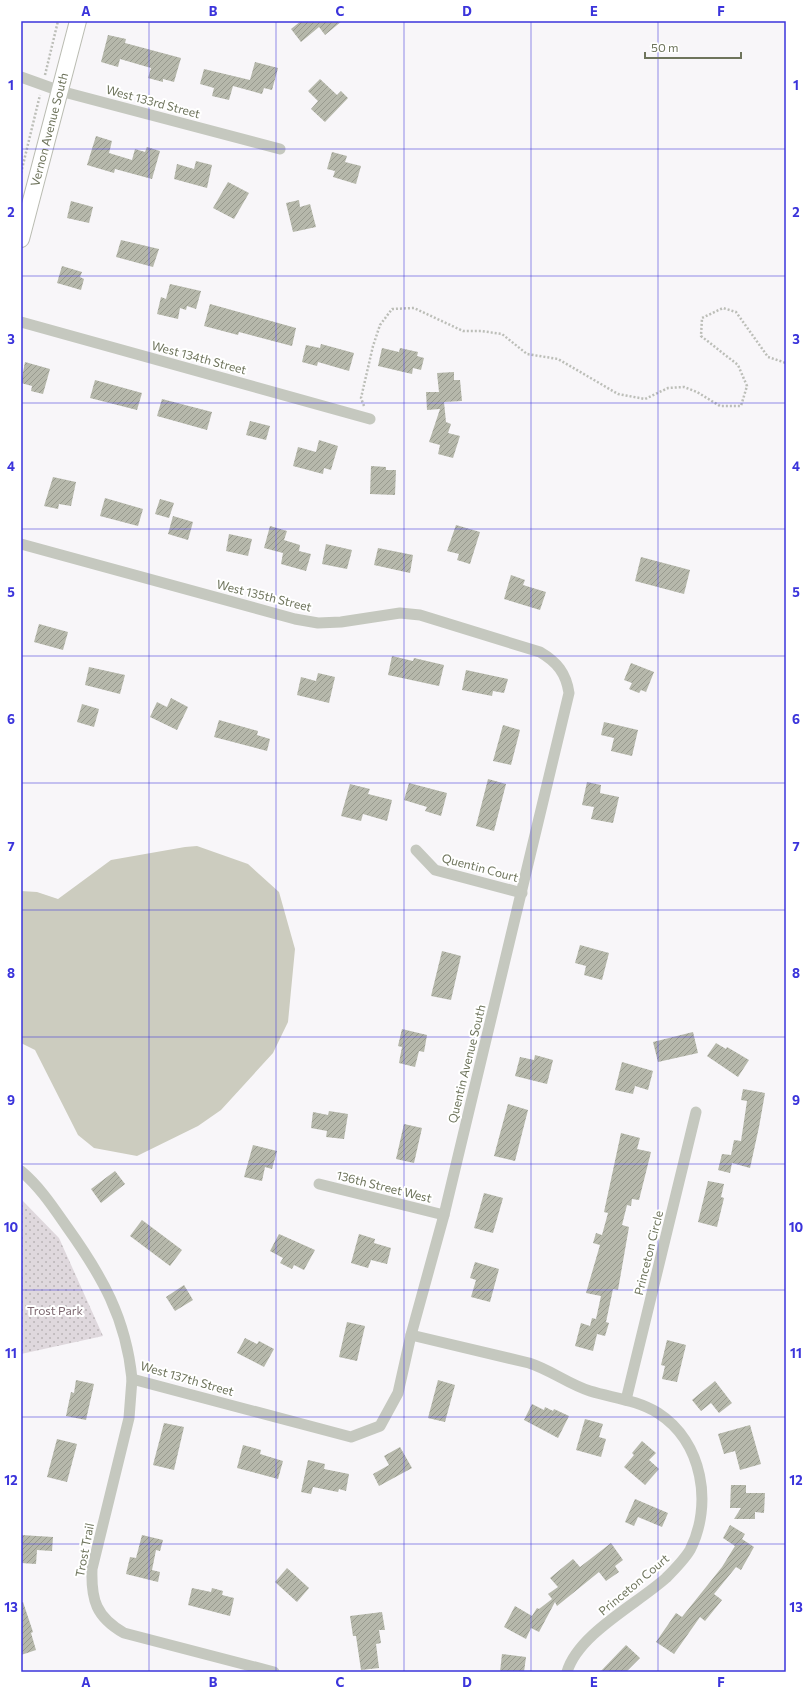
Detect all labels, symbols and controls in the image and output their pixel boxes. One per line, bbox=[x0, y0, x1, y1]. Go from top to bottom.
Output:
text: A bbox=[81, 3, 91, 19]
text: B bbox=[209, 3, 218, 19]
text: C bbox=[336, 3, 345, 19]
text: D bbox=[462, 3, 472, 19]
text: E bbox=[590, 3, 598, 19]
text: F bbox=[717, 3, 725, 19]
scale bar bbox=[645, 34, 741, 60]
text: 50 m bbox=[651, 40, 679, 54]
street label: Vernon Avenue South bbox=[27, 71, 70, 188]
text: 1 bbox=[8, 77, 14, 93]
text: 1 bbox=[793, 77, 799, 93]
street label: West 133rd Street bbox=[105, 82, 202, 120]
text: 2 bbox=[7, 204, 15, 220]
text: 2 bbox=[792, 204, 800, 220]
text: 3 bbox=[7, 331, 15, 347]
text: 3 bbox=[792, 331, 800, 347]
street label: West 134th Street bbox=[150, 338, 248, 376]
text: 4 bbox=[7, 458, 15, 474]
text: 4 bbox=[792, 458, 800, 474]
street label: West 135th Street bbox=[215, 576, 313, 614]
text: 5 bbox=[7, 584, 15, 600]
text: 5 bbox=[792, 584, 800, 600]
text: 6 bbox=[7, 711, 15, 727]
text: 6 bbox=[792, 711, 800, 727]
text: 7 bbox=[7, 838, 15, 854]
text: 7 bbox=[792, 838, 800, 854]
street label: Quentin Court bbox=[440, 850, 520, 884]
text: 8 bbox=[7, 965, 15, 981]
text: 8 bbox=[792, 965, 800, 981]
street label: Quentin Avenue South bbox=[444, 1003, 488, 1125]
text: 9 bbox=[7, 1092, 15, 1108]
text: 9 bbox=[792, 1092, 800, 1108]
street label: 136th Street West bbox=[335, 1167, 433, 1205]
street label: Princeton Circle bbox=[631, 1209, 665, 1297]
text: 10 bbox=[4, 1219, 19, 1235]
text: 10 bbox=[789, 1219, 804, 1235]
park label: Trost Park bbox=[27, 1303, 84, 1317]
text: 11 bbox=[5, 1345, 17, 1361]
text: 11 bbox=[790, 1345, 802, 1361]
street label: West 137th Street bbox=[139, 1358, 236, 1398]
text: 12 bbox=[4, 1472, 18, 1488]
text: 12 bbox=[789, 1472, 803, 1488]
street label: Trost Trail bbox=[72, 1522, 96, 1578]
street label: Princeton Court bbox=[595, 1551, 671, 1618]
text: 13 bbox=[4, 1599, 18, 1615]
text: 13 bbox=[789, 1599, 803, 1615]
text: A bbox=[81, 1674, 91, 1690]
text: B bbox=[209, 1674, 218, 1690]
text: C bbox=[336, 1674, 345, 1690]
text: D bbox=[462, 1674, 472, 1690]
text: E bbox=[590, 1674, 598, 1690]
text: F bbox=[717, 1674, 725, 1690]

